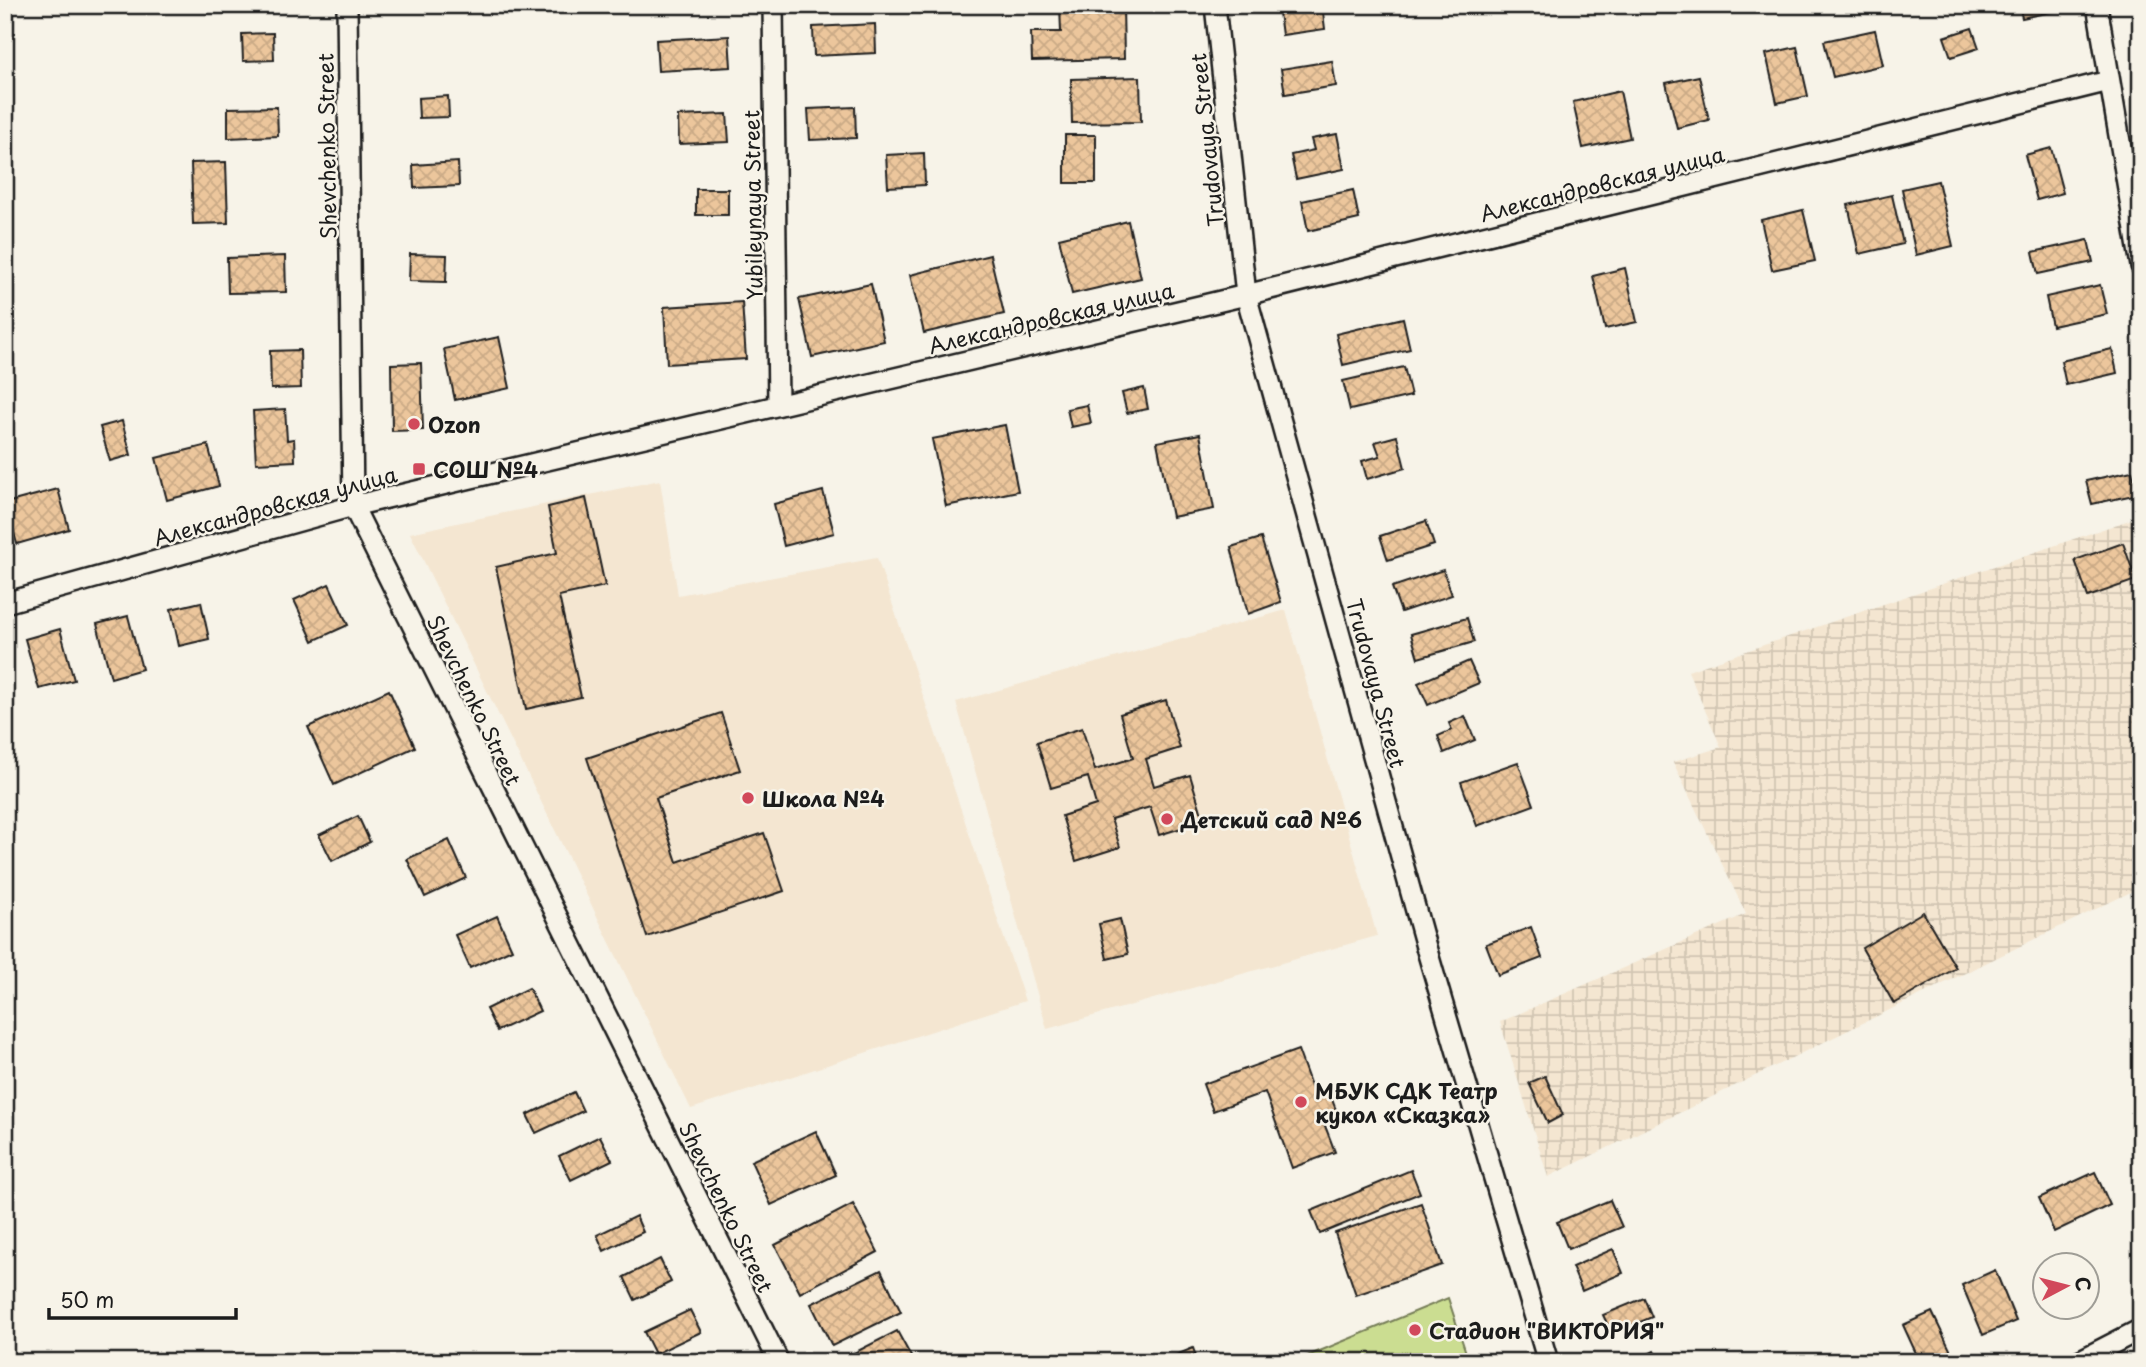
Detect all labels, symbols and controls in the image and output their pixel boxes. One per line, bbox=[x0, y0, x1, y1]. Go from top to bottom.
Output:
street label: Trudovaya Street bbox=[1181, 52, 1231, 228]
street label: Shevchenko Street bbox=[308, 53, 344, 239]
street label: Yubileynaya Street bbox=[734, 110, 770, 300]
street label: Александровская улица bbox=[1476, 137, 1728, 229]
street label: Александровская улица bbox=[925, 273, 1178, 361]
place label: Ozon bbox=[428, 408, 481, 440]
marker: Ozon bbox=[406, 416, 422, 432]
place label: СОШ №4 bbox=[433, 453, 538, 485]
street label: Александровская улица bbox=[150, 457, 401, 553]
marker: СОШ №4 bbox=[411, 461, 427, 477]
street label: Trudovaya Street bbox=[1339, 595, 1415, 771]
street label: Shevchenko Street bbox=[420, 609, 530, 791]
place label: Школа №4 bbox=[762, 782, 884, 814]
marker: Школа №4 bbox=[740, 790, 756, 806]
place label: Детский сад №6 bbox=[1180, 803, 1362, 835]
marker: Детский сад №6 bbox=[1159, 811, 1175, 827]
place label: МБУК СДК Театр кукол «Сказка» bbox=[1315, 1074, 1498, 1130]
marker: МБУК СДК Театр кукол «Сказка» bbox=[1293, 1094, 1309, 1110]
street label: Shevchenko Street bbox=[672, 1116, 782, 1298]
north arrow bbox=[2030, 1252, 2100, 1322]
text: С bbox=[2069, 1275, 2099, 1293]
scale bar bbox=[49, 1276, 236, 1320]
text: 50 m bbox=[60, 1283, 114, 1315]
place label: Стадион "ВИКТОРИЯ" bbox=[1429, 1314, 1664, 1346]
marker: Стадион "ВИКТОРИЯ" bbox=[1407, 1322, 1423, 1338]

